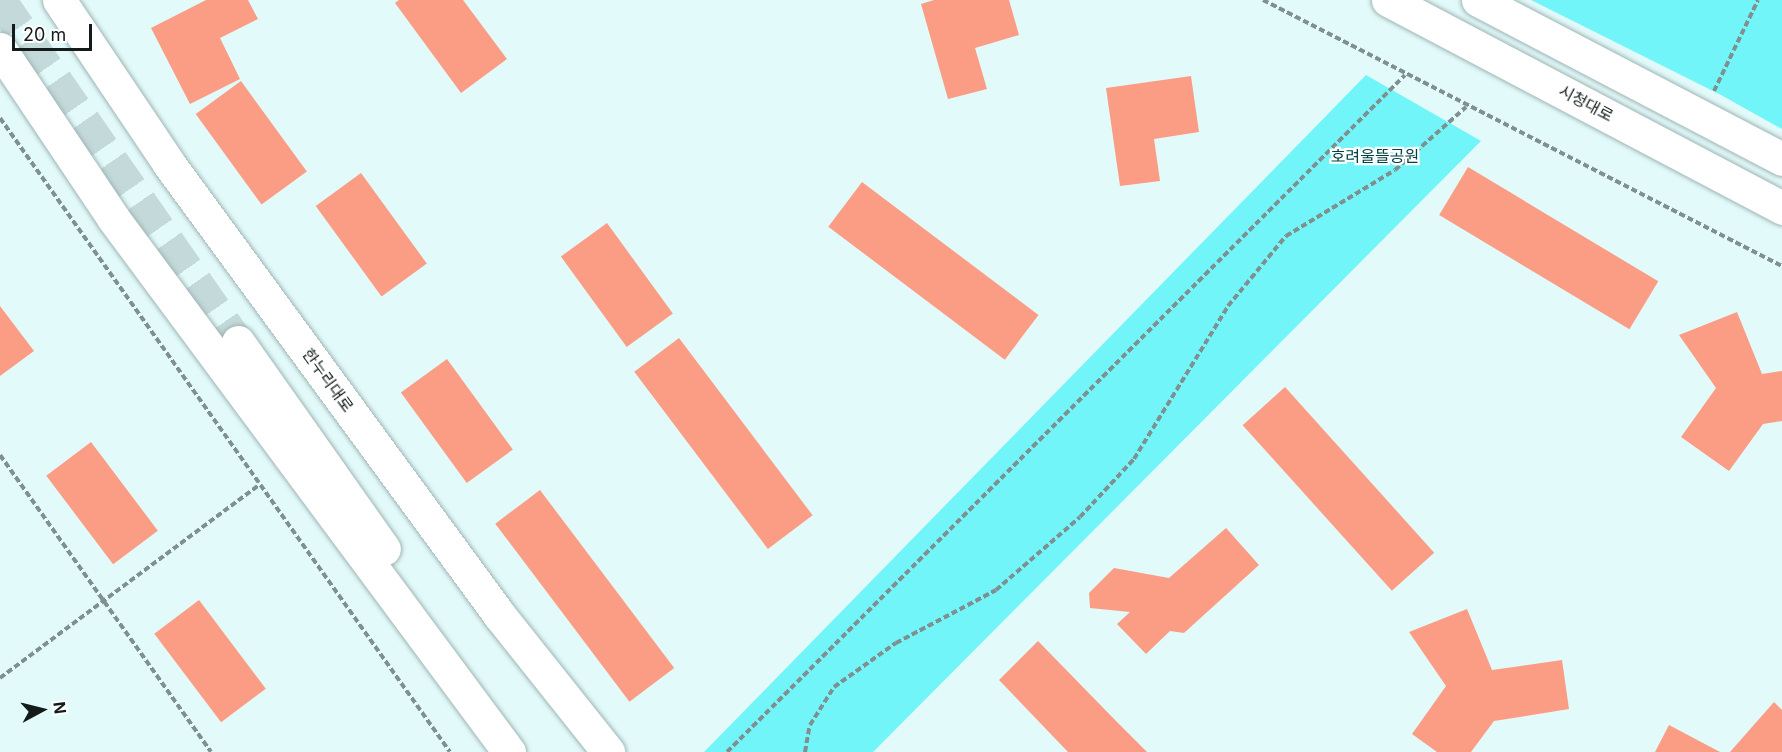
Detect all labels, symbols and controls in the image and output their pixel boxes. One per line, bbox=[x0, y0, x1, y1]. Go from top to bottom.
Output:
scale bar bbox=[15, 12, 94, 50]
text: 20 m bbox=[23, 24, 66, 45]
street label: 시청대로 bbox=[1555, 81, 1617, 125]
park label: 호려울뜰공원 bbox=[1331, 146, 1419, 166]
street label: 한누리대로 bbox=[299, 345, 357, 415]
north arrow bbox=[12, 680, 72, 740]
text: N bbox=[49, 701, 71, 715]

